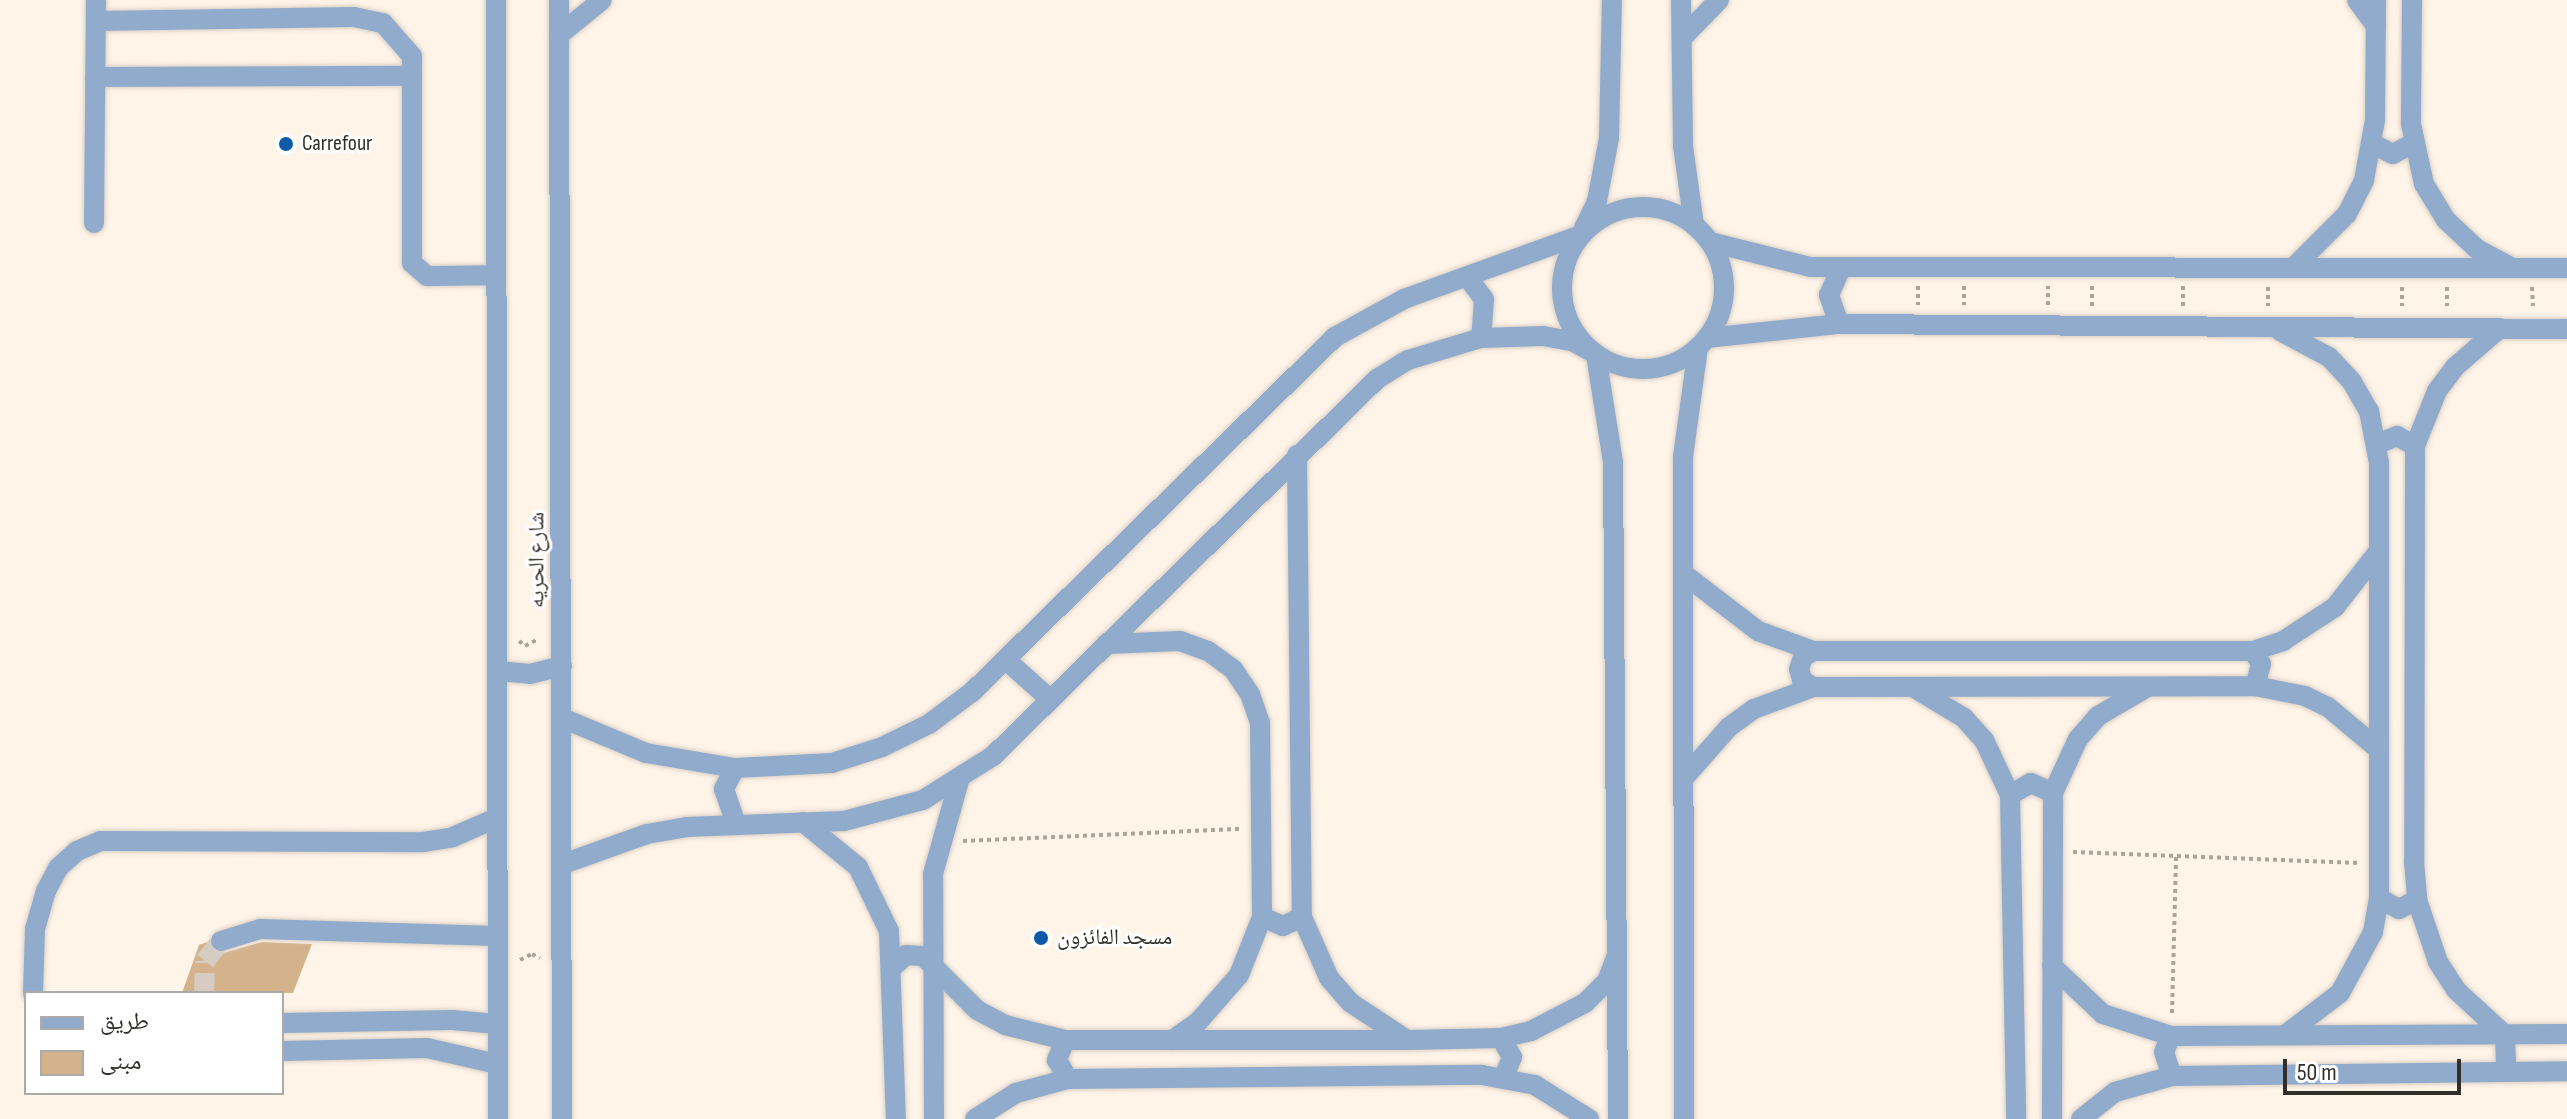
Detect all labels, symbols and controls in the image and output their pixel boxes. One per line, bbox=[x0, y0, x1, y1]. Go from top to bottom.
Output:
place label: Carrefour bbox=[302, 131, 372, 157]
marker: Carrefour bbox=[277, 135, 295, 153]
street label: شارع الحريه bbox=[524, 512, 550, 608]
place label: مسجد الفائزون bbox=[1057, 925, 1172, 951]
marker: مسجد الفائزون bbox=[1032, 929, 1050, 947]
legend bbox=[24, 991, 284, 1095]
text: طريق bbox=[100, 1007, 149, 1036]
scale bar bbox=[2287, 1043, 2465, 1093]
text: مبنى bbox=[100, 1047, 141, 1076]
text: 50 m bbox=[2297, 1058, 2337, 1087]

